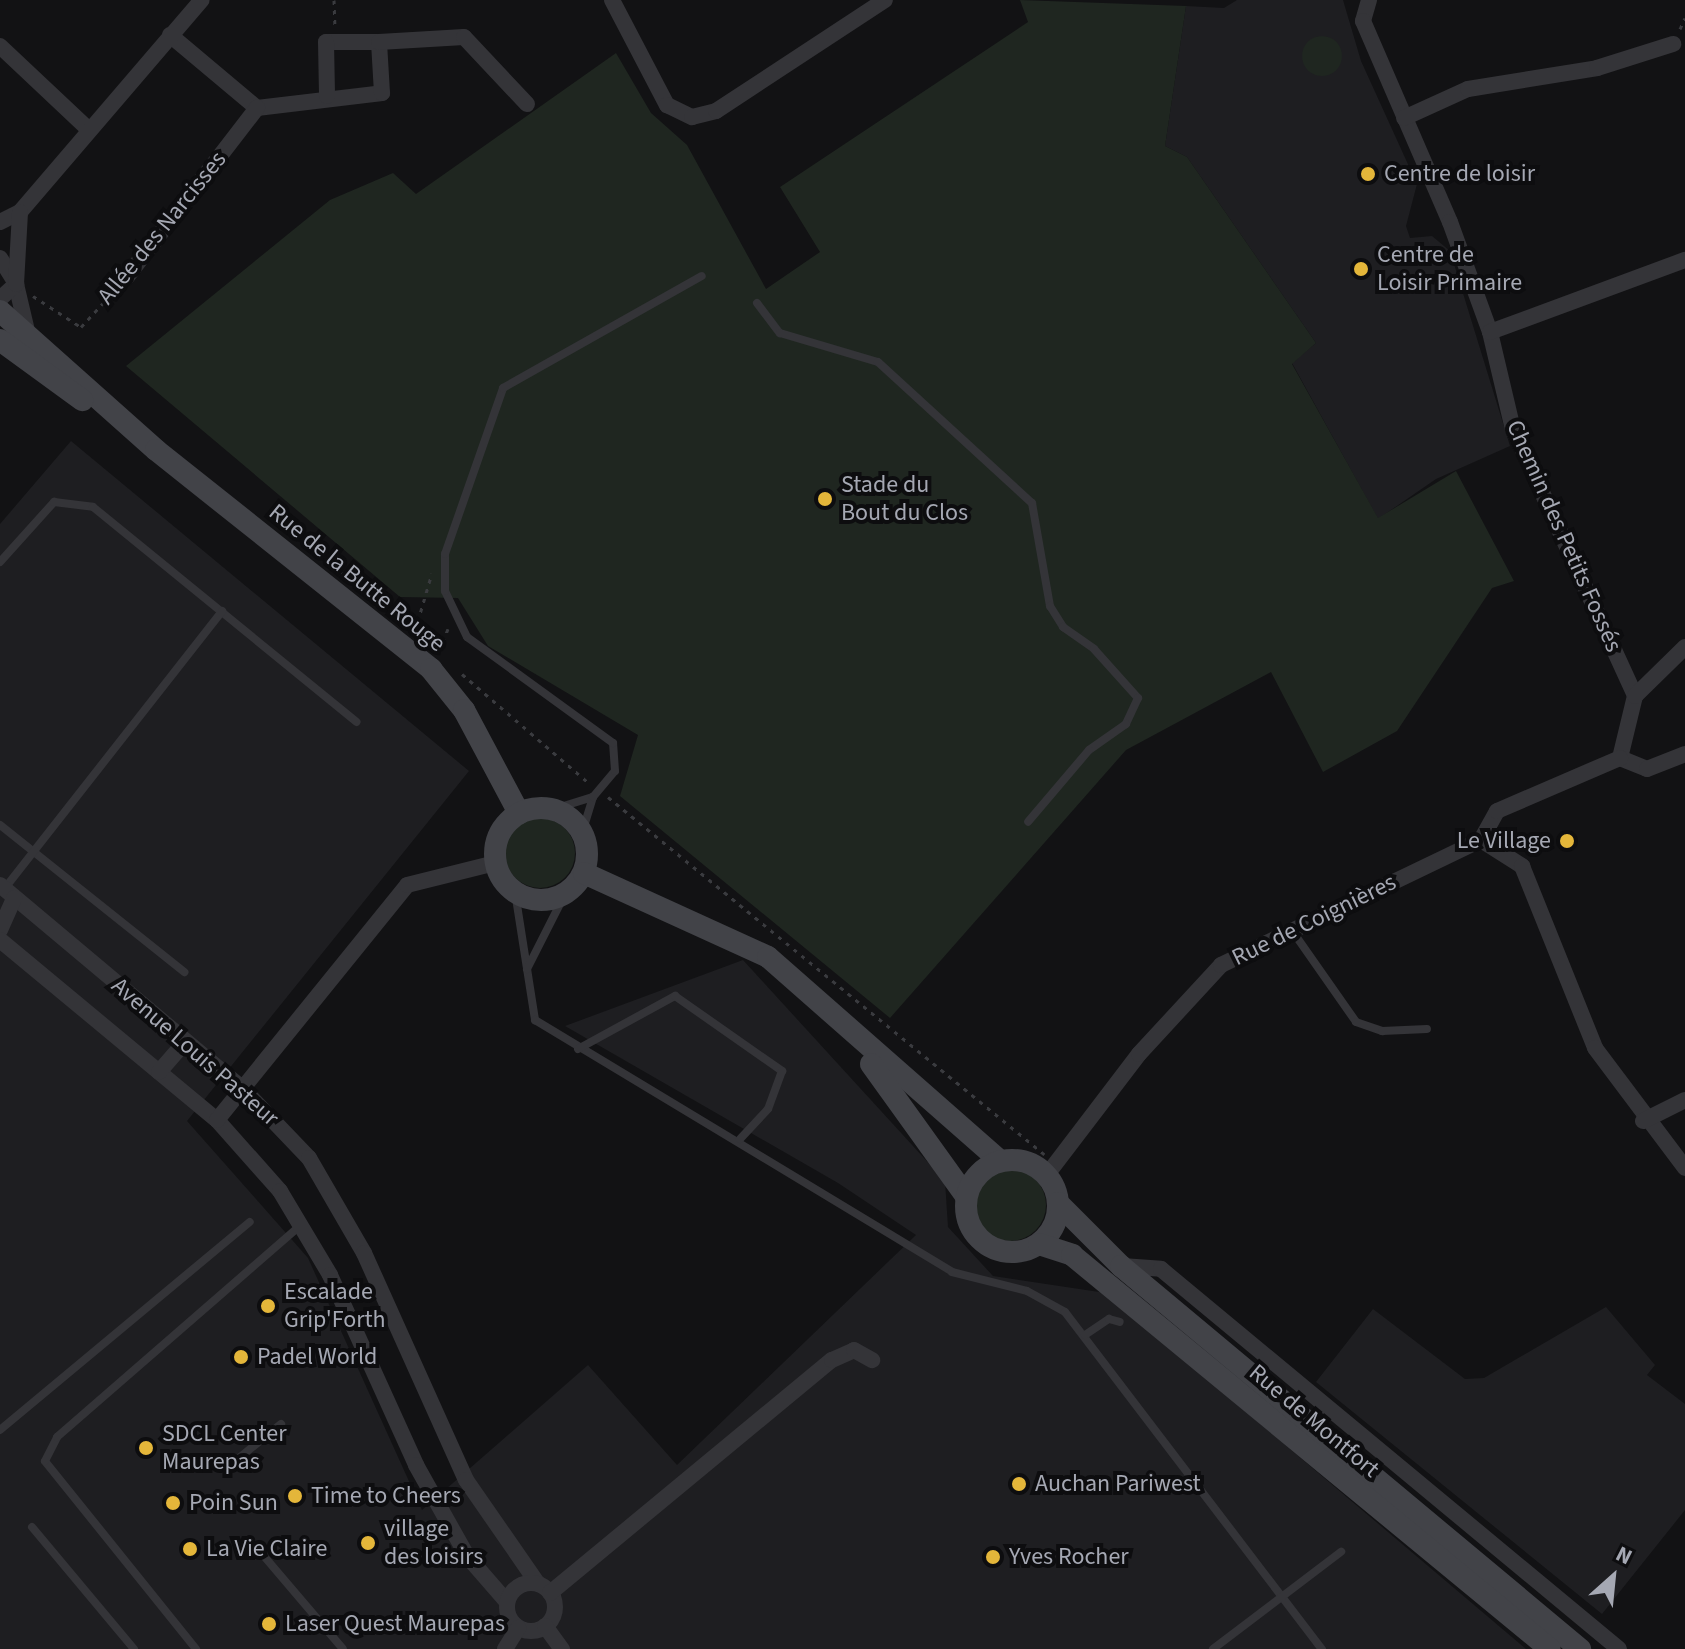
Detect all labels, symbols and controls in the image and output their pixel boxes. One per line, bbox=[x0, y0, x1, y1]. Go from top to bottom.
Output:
street label: Allée des Narcisses bbox=[91, 146, 233, 310]
place label: Centre de loisir bbox=[1384, 160, 1535, 188]
marker: Centre de loisir bbox=[1359, 165, 1377, 183]
place label: Centre de Loisir Primaire bbox=[1377, 241, 1522, 297]
marker: Centre de Loisir Primaire bbox=[1352, 260, 1370, 278]
street label: Chemin des Petits Fossés bbox=[1500, 416, 1628, 656]
place label: Stade du Bout du Clos bbox=[841, 471, 968, 527]
marker: Stade du Bout du Clos bbox=[816, 490, 834, 508]
street label: Rue de la Butte Rouge bbox=[263, 498, 451, 658]
place label: Le Village bbox=[1457, 827, 1551, 855]
marker: Le Village bbox=[1558, 832, 1576, 850]
street label: Rue de Coignières bbox=[1227, 868, 1401, 972]
street label: Avenue Louis Pasteur bbox=[105, 971, 285, 1133]
place label: Escalade Grip'Forth bbox=[284, 1278, 386, 1334]
marker: Escalade Grip'Forth bbox=[259, 1297, 277, 1315]
place label: Padel World bbox=[257, 1343, 377, 1371]
marker: Padel World bbox=[232, 1348, 250, 1366]
street label: Rue de Montfort bbox=[1243, 1358, 1385, 1484]
place label: SDCL Center Maurepas bbox=[162, 1420, 286, 1476]
marker: SDCL Center Maurepas bbox=[137, 1439, 155, 1457]
place label: Auchan Pariwest bbox=[1035, 1470, 1201, 1498]
marker: Auchan Pariwest bbox=[1010, 1475, 1028, 1493]
place label: Time to Cheers bbox=[311, 1482, 461, 1510]
marker: Time to Cheers bbox=[286, 1487, 304, 1505]
place label: Poin Sun bbox=[189, 1489, 278, 1517]
marker: Poin Sun bbox=[164, 1494, 182, 1512]
place label: village des loisirs bbox=[384, 1515, 483, 1571]
marker: village des loisirs bbox=[359, 1534, 377, 1552]
place label: La Vie Claire bbox=[206, 1535, 327, 1563]
north arrow bbox=[1573, 1537, 1653, 1617]
text: N bbox=[1610, 1538, 1638, 1573]
marker: La Vie Claire bbox=[181, 1540, 199, 1558]
place label: Yves Rocher bbox=[1009, 1543, 1129, 1571]
marker: Yves Rocher bbox=[984, 1548, 1002, 1566]
place label: Laser Quest Maurepas bbox=[285, 1610, 505, 1638]
marker: Laser Quest Maurepas bbox=[260, 1615, 278, 1633]

